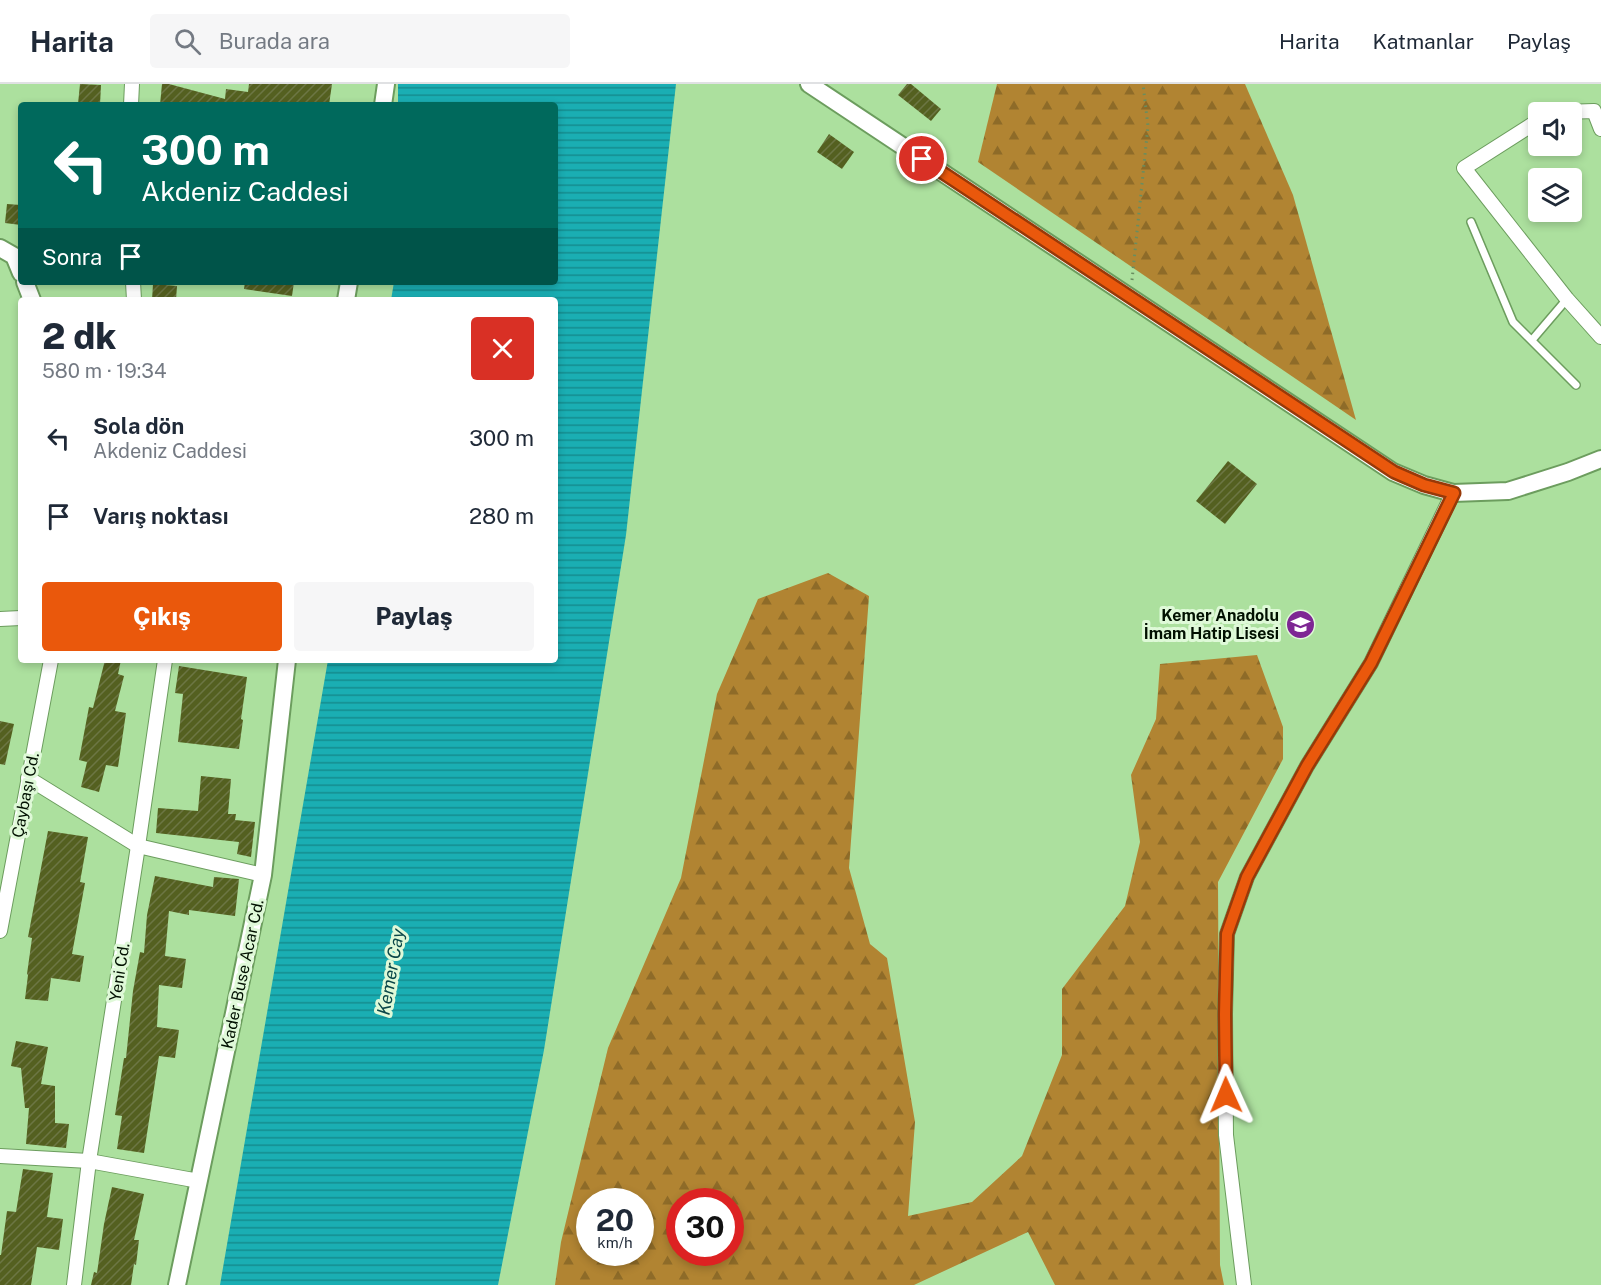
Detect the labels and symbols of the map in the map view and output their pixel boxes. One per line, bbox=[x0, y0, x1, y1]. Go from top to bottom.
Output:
pin bbox=[896, 133, 947, 184]
place label: Kemer Anadolu İmam Hatip Lisesi bbox=[1144, 606, 1279, 643]
school or university icon: Kemer Anadolu İmam Hatip Lisesi bbox=[1284, 608, 1316, 640]
street label: Çaybaşı Cd. bbox=[8, 751, 43, 839]
street label: Kader Buse Acar Cd. bbox=[217, 898, 268, 1051]
water label: Kemer Cay bbox=[373, 926, 409, 1017]
street label: Yeni Cd. bbox=[106, 942, 133, 1003]
position arrow bbox=[1194, 1063, 1258, 1127]
speed limit sign: 30 bbox=[666, 1188, 744, 1266]

